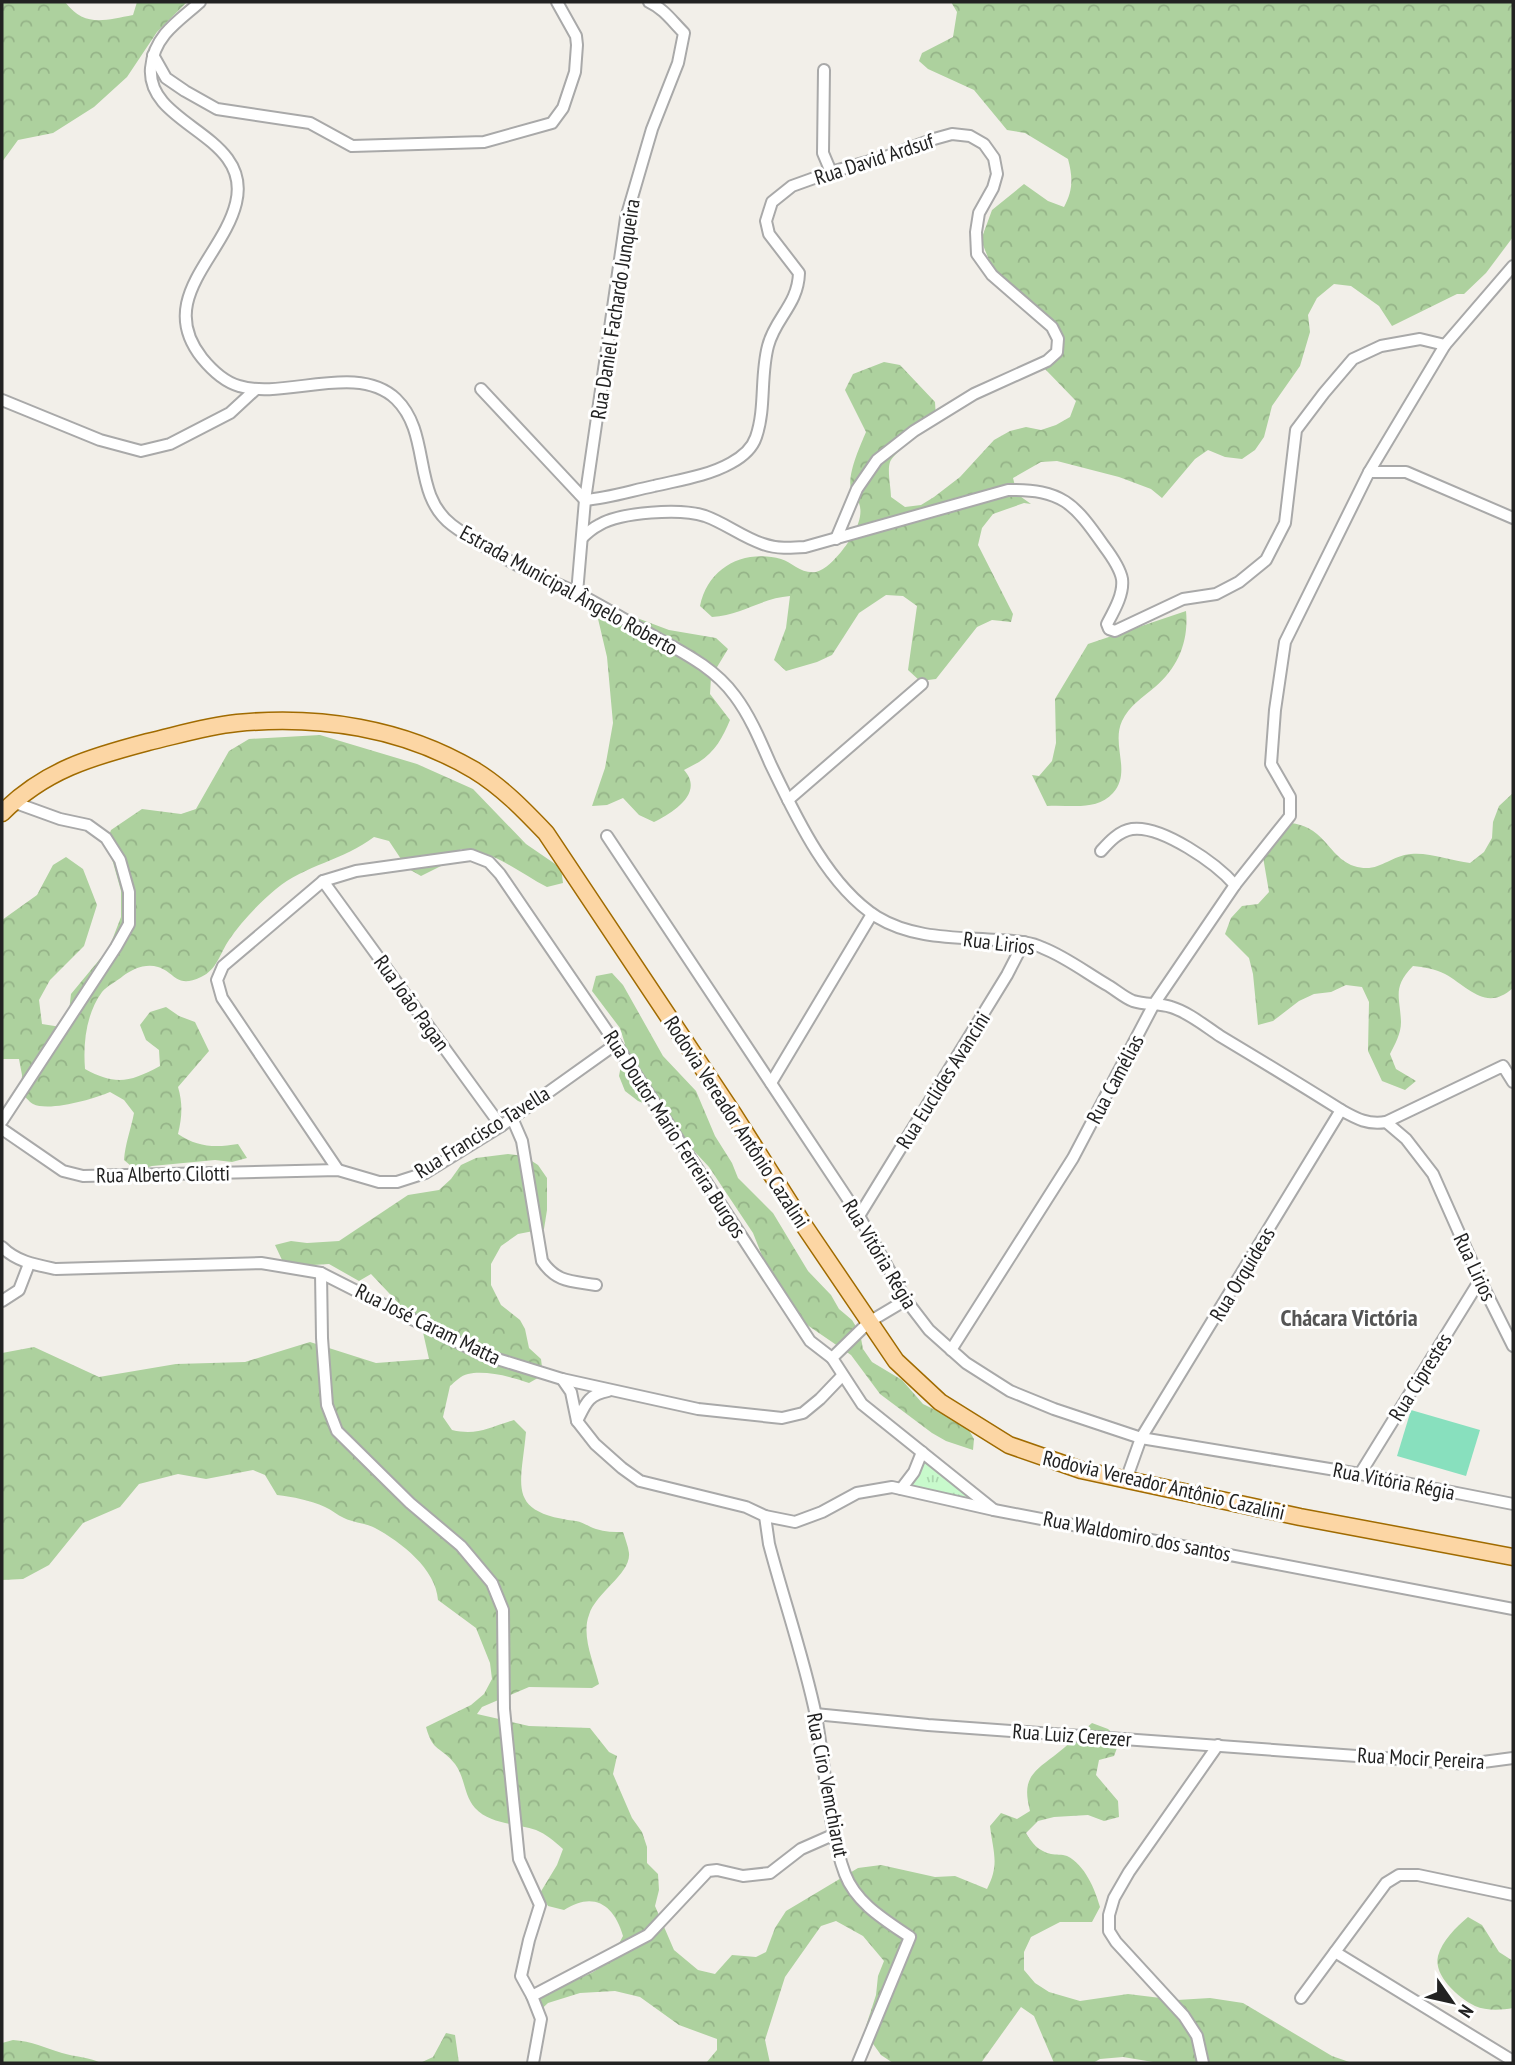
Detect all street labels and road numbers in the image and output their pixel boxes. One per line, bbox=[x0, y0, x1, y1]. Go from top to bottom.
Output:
street label: Rua David Ardsuf bbox=[811, 127, 937, 191]
street label: Rua Daniel Fachardo Junqueira bbox=[584, 197, 646, 421]
street label: Estrada Municipal Ângelo Roberto bbox=[455, 519, 683, 661]
street label: Rua Lirios bbox=[962, 925, 1036, 961]
street label: Rua João Pagan bbox=[368, 950, 456, 1056]
street label: Rua Euclides Avancini bbox=[890, 1006, 996, 1154]
street label: Rodovia Vereador Antônio Cazalini bbox=[658, 1011, 816, 1233]
street label: Rua Doutor Mario Ferreira Burgos bbox=[598, 1025, 752, 1243]
street label: Rua Camélias bbox=[1080, 1030, 1150, 1128]
street label: Rua Francisco Tavella bbox=[409, 1080, 555, 1184]
street label: Rua Alberto Cilotti bbox=[96, 1159, 230, 1189]
street label: Rua Vitória Régia bbox=[837, 1194, 923, 1314]
street label: Rua Orquideas bbox=[1203, 1222, 1281, 1326]
street label: Rua Lirios bbox=[1448, 1229, 1502, 1305]
street label: Rua José Caram Matta bbox=[351, 1277, 505, 1371]
street label: Rua Ciprestes bbox=[1383, 1328, 1457, 1426]
street label: Rodovia Vereador Antônio Cazalini bbox=[1040, 1444, 1288, 1526]
street label: Rua Vitória Régia bbox=[1331, 1456, 1457, 1506]
street label: Rua Waldomiro dos santos bbox=[1041, 1505, 1233, 1567]
street label: Rua Ciro Vemchiarut bbox=[801, 1711, 855, 1860]
street label: Rua Luiz Cerezer bbox=[1012, 1717, 1133, 1753]
street label: Rua Mocir Pereira bbox=[1357, 1741, 1485, 1775]

